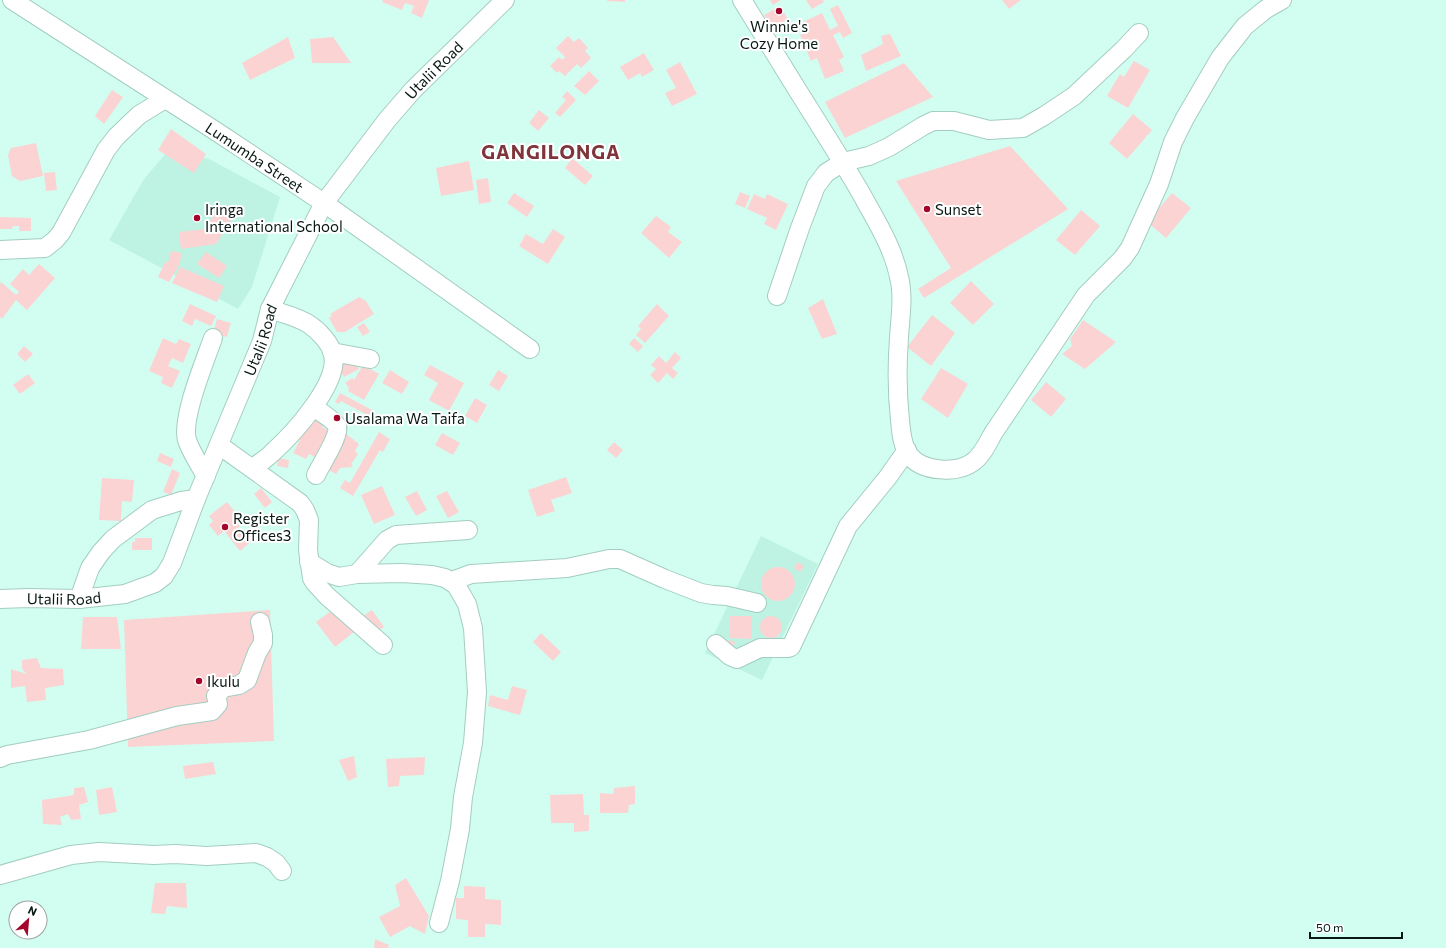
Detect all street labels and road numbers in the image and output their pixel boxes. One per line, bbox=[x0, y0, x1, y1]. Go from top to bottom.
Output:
street label: Utalii Road bbox=[401, 37, 466, 102]
street label: Lumumba Street bbox=[202, 118, 307, 196]
street label: Utalii Road bbox=[240, 301, 280, 378]
street label: Utalii Road bbox=[27, 588, 102, 608]

